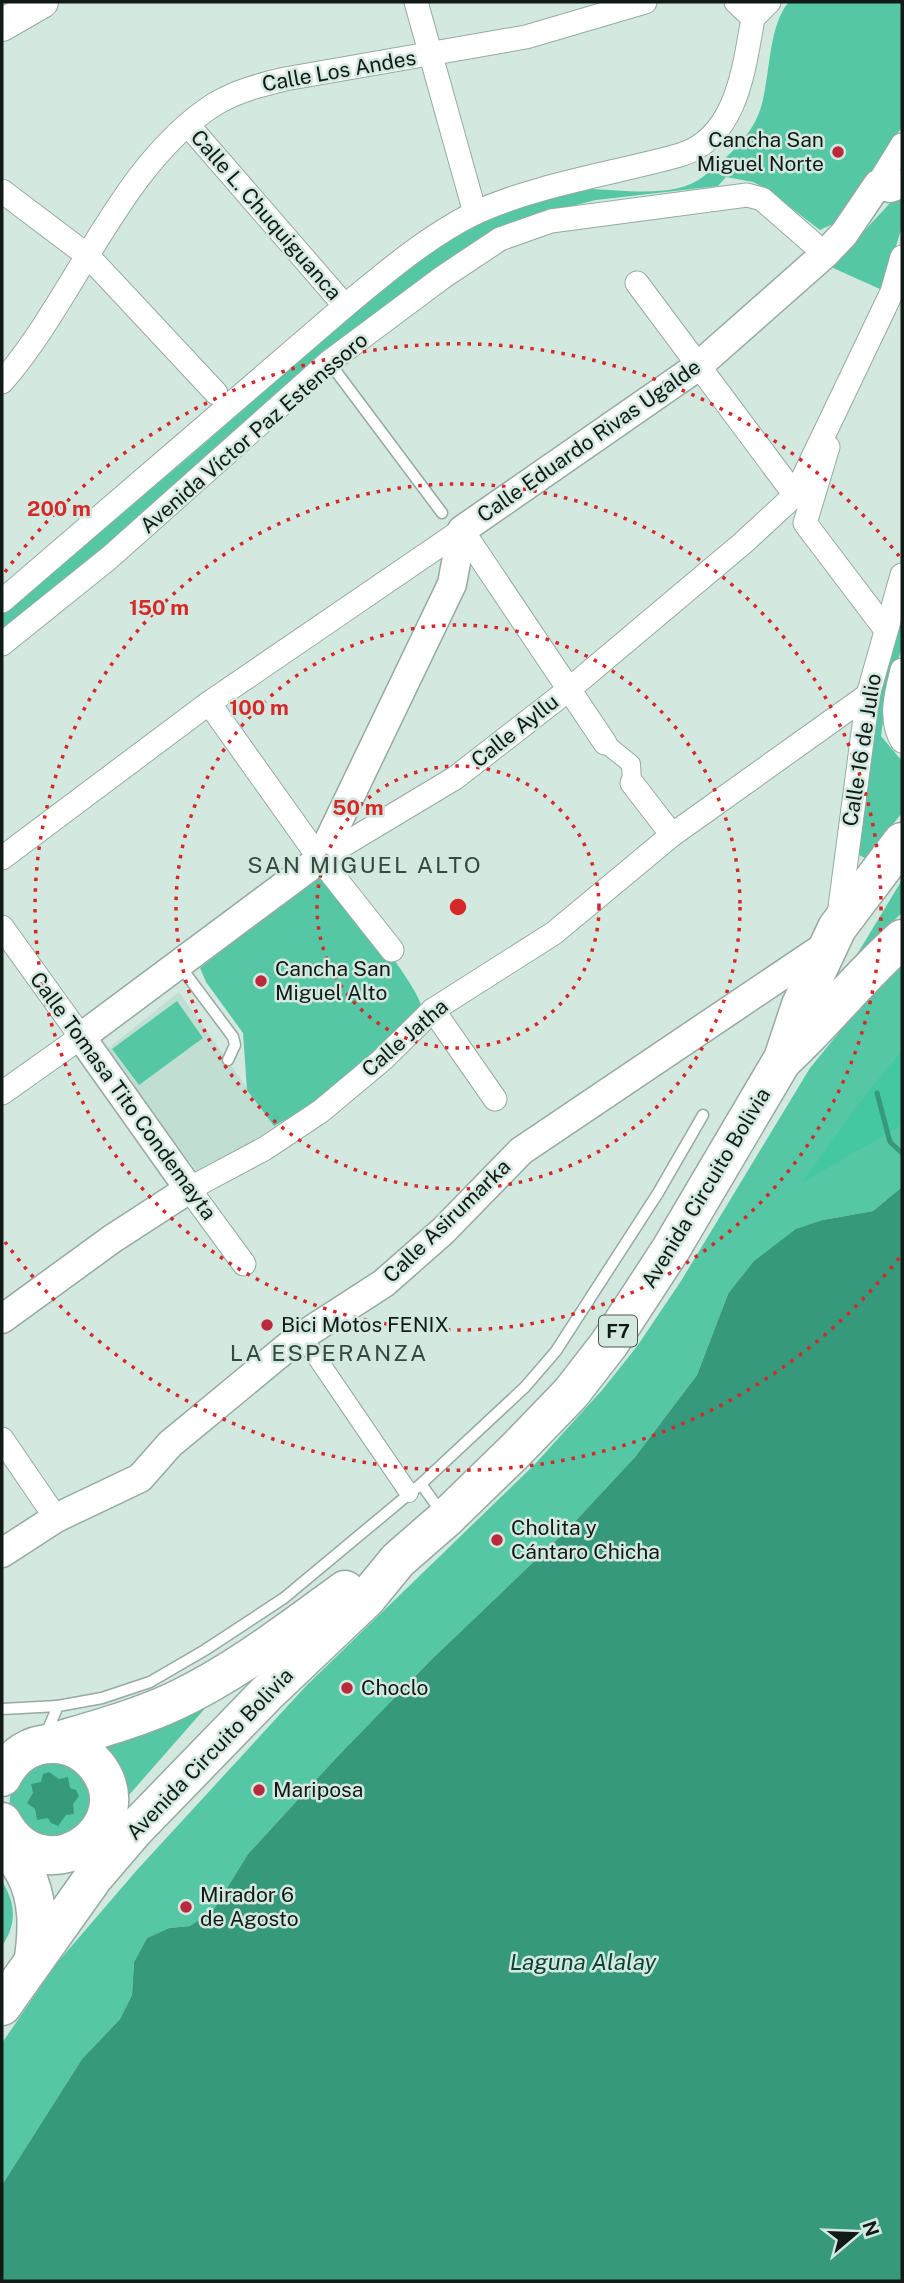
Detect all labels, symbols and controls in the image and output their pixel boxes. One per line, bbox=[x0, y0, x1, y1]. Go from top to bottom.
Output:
street label: Calle Los Andes bbox=[260, 45, 418, 96]
street label: Calle L. Chuquiguanca bbox=[186, 125, 347, 305]
place label: Cancha San Miguel Norte bbox=[697, 127, 824, 176]
marker: Cancha San Miguel Norte bbox=[830, 144, 846, 160]
street label: Avenida Víctor Paz Estenssoro bbox=[135, 327, 372, 538]
street label: Calle Eduardo Rivas Ugalde bbox=[472, 354, 705, 527]
text: 200 m bbox=[27, 496, 91, 521]
text: 150 m bbox=[129, 595, 189, 620]
street label: Calle 16 de Julio bbox=[837, 672, 886, 828]
street label: Calle Ayllu bbox=[466, 689, 563, 772]
text: 100 m bbox=[229, 695, 289, 720]
text: 50 m bbox=[332, 795, 384, 820]
district label: SAN MIGUEL ALTO bbox=[247, 851, 483, 878]
centre of rings bbox=[446, 895, 470, 919]
place label: Cancha San Miguel Alto bbox=[275, 956, 391, 1005]
street label: Calle Tomasa Tito Condemayta bbox=[25, 967, 222, 1224]
marker: Cancha San Miguel Alto bbox=[253, 973, 269, 989]
street label: Calle Jatha bbox=[357, 993, 453, 1082]
street label: Avenida Circuito Bolivia bbox=[636, 1083, 775, 1292]
street label: Calle Asirumarka bbox=[378, 1154, 515, 1288]
place label: Bici Motos FENIX bbox=[281, 1312, 449, 1337]
road number: F7 bbox=[599, 1316, 637, 1346]
marker: Bici Motos FENIX bbox=[259, 1317, 275, 1333]
district label: LA ESPERANZA bbox=[230, 1339, 428, 1366]
place label: Cholita y Cántaro Chicha bbox=[511, 1515, 660, 1564]
marker: Cholita y Cántaro Chicha bbox=[489, 1532, 505, 1548]
street label: Avenida Circuito Bolivia bbox=[121, 1663, 298, 1845]
place label: Choclo bbox=[361, 1675, 428, 1700]
marker: Choclo bbox=[339, 1680, 355, 1696]
place label: Mariposa bbox=[273, 1777, 363, 1802]
marker: Mariposa bbox=[251, 1782, 267, 1798]
place label: Mirador 6 de Agosto bbox=[200, 1882, 299, 1931]
marker: Mirador 6 de Agosto bbox=[178, 1899, 194, 1915]
water label: Laguna Alalay bbox=[510, 1948, 658, 1975]
north arrow bbox=[820, 2199, 890, 2269]
text: N bbox=[858, 2218, 884, 2239]

